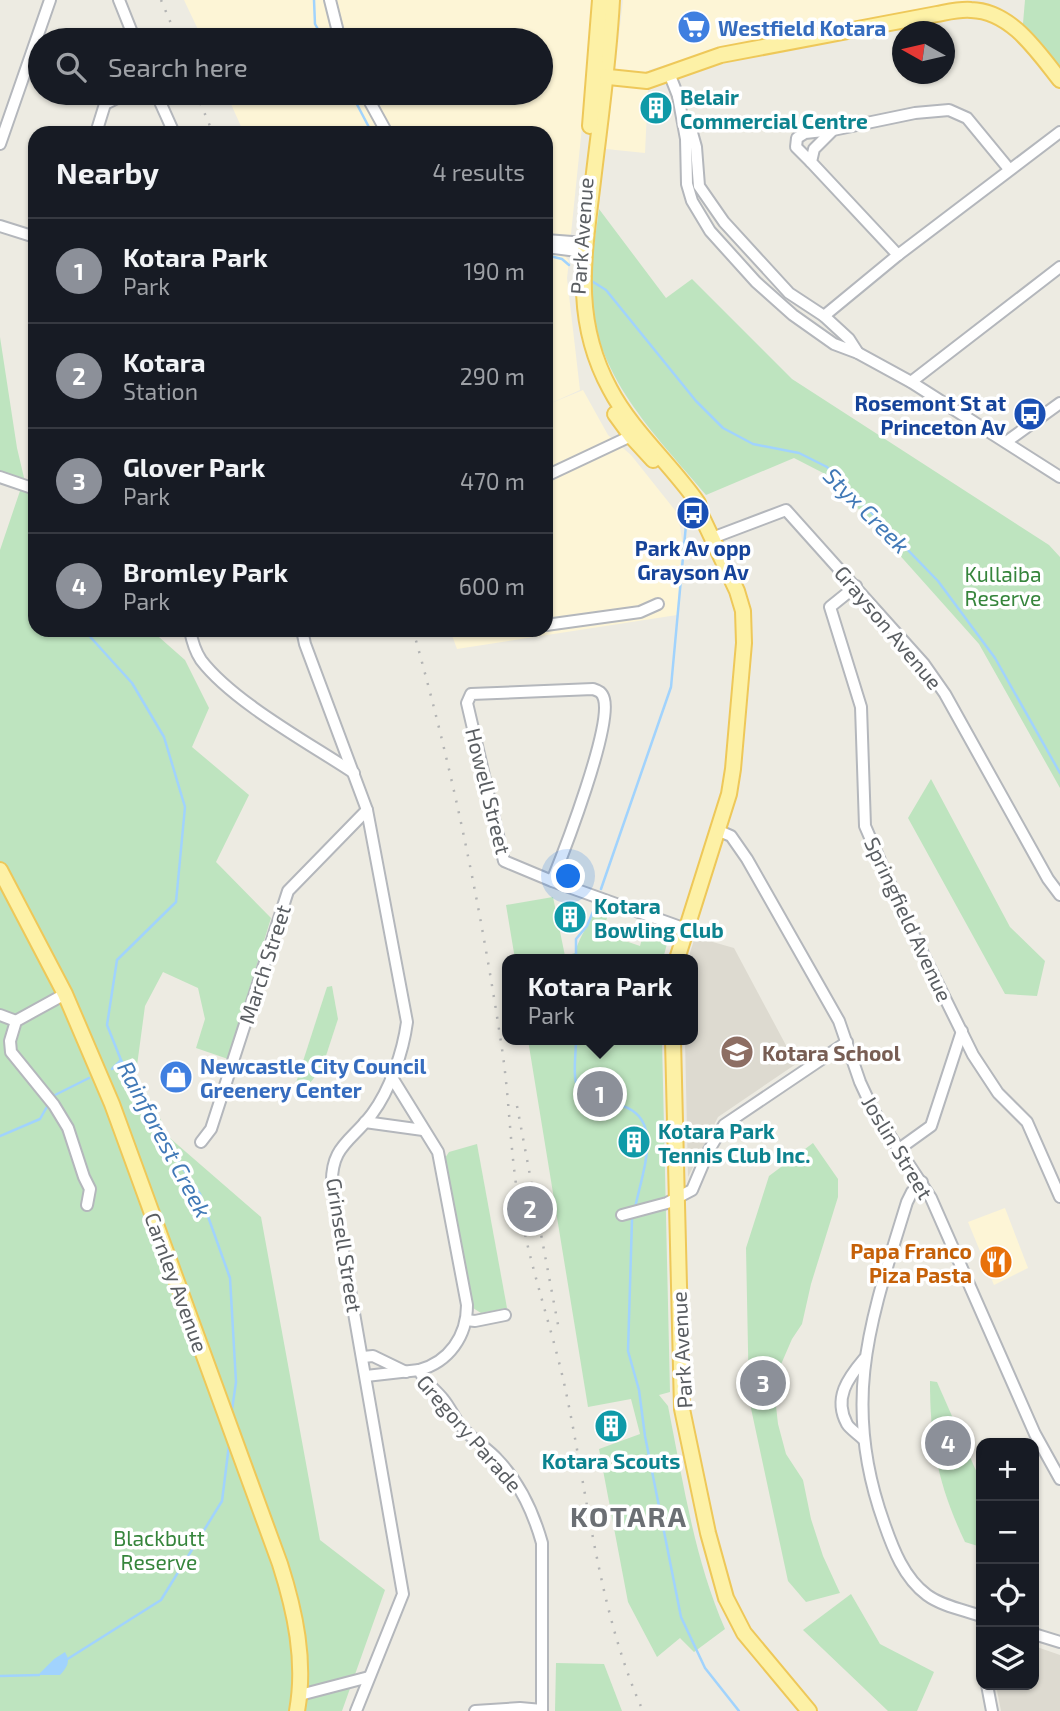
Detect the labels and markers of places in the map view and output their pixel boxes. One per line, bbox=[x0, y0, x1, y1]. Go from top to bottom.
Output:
supermarket icon: Westfield Kotara bbox=[675, 8, 713, 46]
place label: Westfield Kotara bbox=[718, 15, 886, 40]
place label: Belair Commercial Centre bbox=[680, 84, 868, 133]
building icon: Belair Commercial Centre bbox=[637, 89, 675, 127]
place label: Rosemont St at Princeton Av bbox=[855, 390, 1006, 439]
bus stop icon: Rosemont St at Princeton Av bbox=[1011, 395, 1049, 433]
bus stop icon: Park Av opp Grayson Av bbox=[674, 494, 712, 532]
place label: Park Av opp Grayson Av bbox=[635, 535, 751, 585]
place label: Kotara Bowling Club bbox=[594, 893, 724, 942]
building icon: Kotara Bowling Club bbox=[551, 898, 589, 936]
school or university icon: Kotara School bbox=[718, 1033, 756, 1071]
place label: Kotara School bbox=[762, 1040, 901, 1065]
place label: Newcastle City Council Greenery Center bbox=[200, 1053, 426, 1103]
shop icon: Newcastle City Council Greenery Center bbox=[157, 1058, 195, 1096]
pin: 1 bbox=[577, 1068, 623, 1120]
place label: Kotara Park Tennis Club Inc. bbox=[658, 1118, 810, 1167]
building icon: Kotara Park Tennis Club Inc. bbox=[615, 1123, 653, 1161]
pin: 2 bbox=[507, 1183, 553, 1235]
place label: Papa Franco Piza Pasta bbox=[850, 1238, 972, 1287]
restaurant icon: Papa Franco Piza Pasta bbox=[977, 1243, 1015, 1281]
pin: 3 bbox=[740, 1357, 786, 1409]
building icon: Kotara Scouts bbox=[592, 1407, 630, 1445]
pin: 4 bbox=[925, 1417, 971, 1469]
place label: Kotara Scouts bbox=[542, 1448, 680, 1473]

